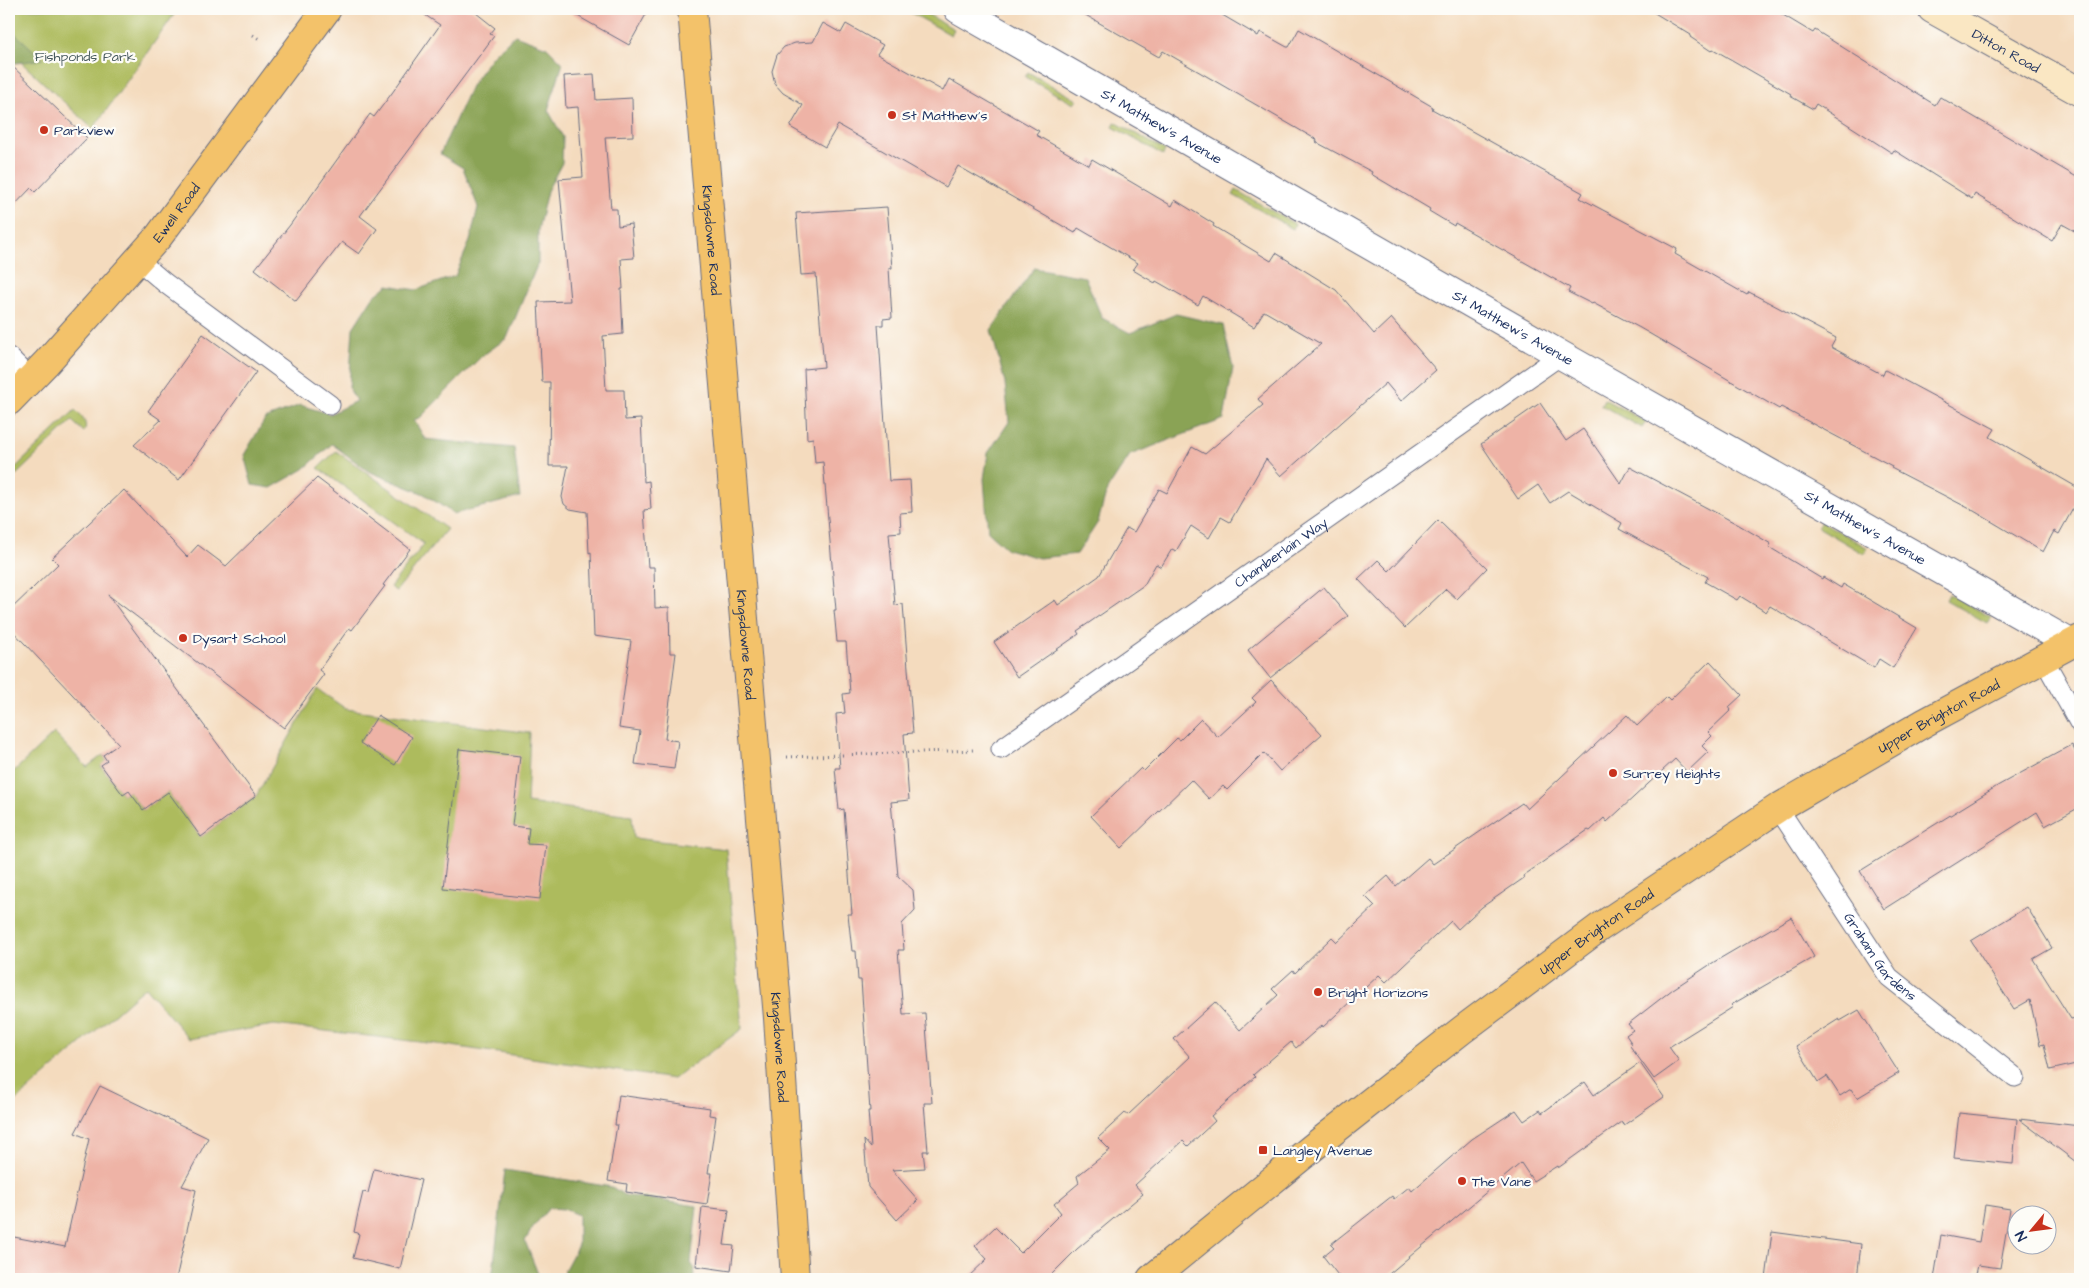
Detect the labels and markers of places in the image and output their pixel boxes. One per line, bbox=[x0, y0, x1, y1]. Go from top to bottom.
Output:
place label: St Matthew's bbox=[902, 106, 987, 126]
marker: St Matthew's bbox=[886, 109, 898, 121]
place label: Parkview bbox=[54, 121, 115, 141]
marker: Parkview bbox=[38, 124, 50, 136]
place label: Dysart School bbox=[193, 629, 286, 649]
marker: Dysart School bbox=[177, 632, 189, 644]
place label: Surrey Heights bbox=[1623, 764, 1720, 784]
marker: Surrey Heights bbox=[1607, 767, 1619, 779]
place label: Bright Horizons bbox=[1328, 983, 1428, 1003]
marker: Bright Horizons bbox=[1312, 986, 1324, 998]
place label: Langley Avenue bbox=[1273, 1141, 1373, 1161]
marker: Langley Avenue bbox=[1257, 1144, 1269, 1156]
place label: The Vane bbox=[1472, 1172, 1532, 1192]
marker: The Vane bbox=[1456, 1175, 1468, 1187]

